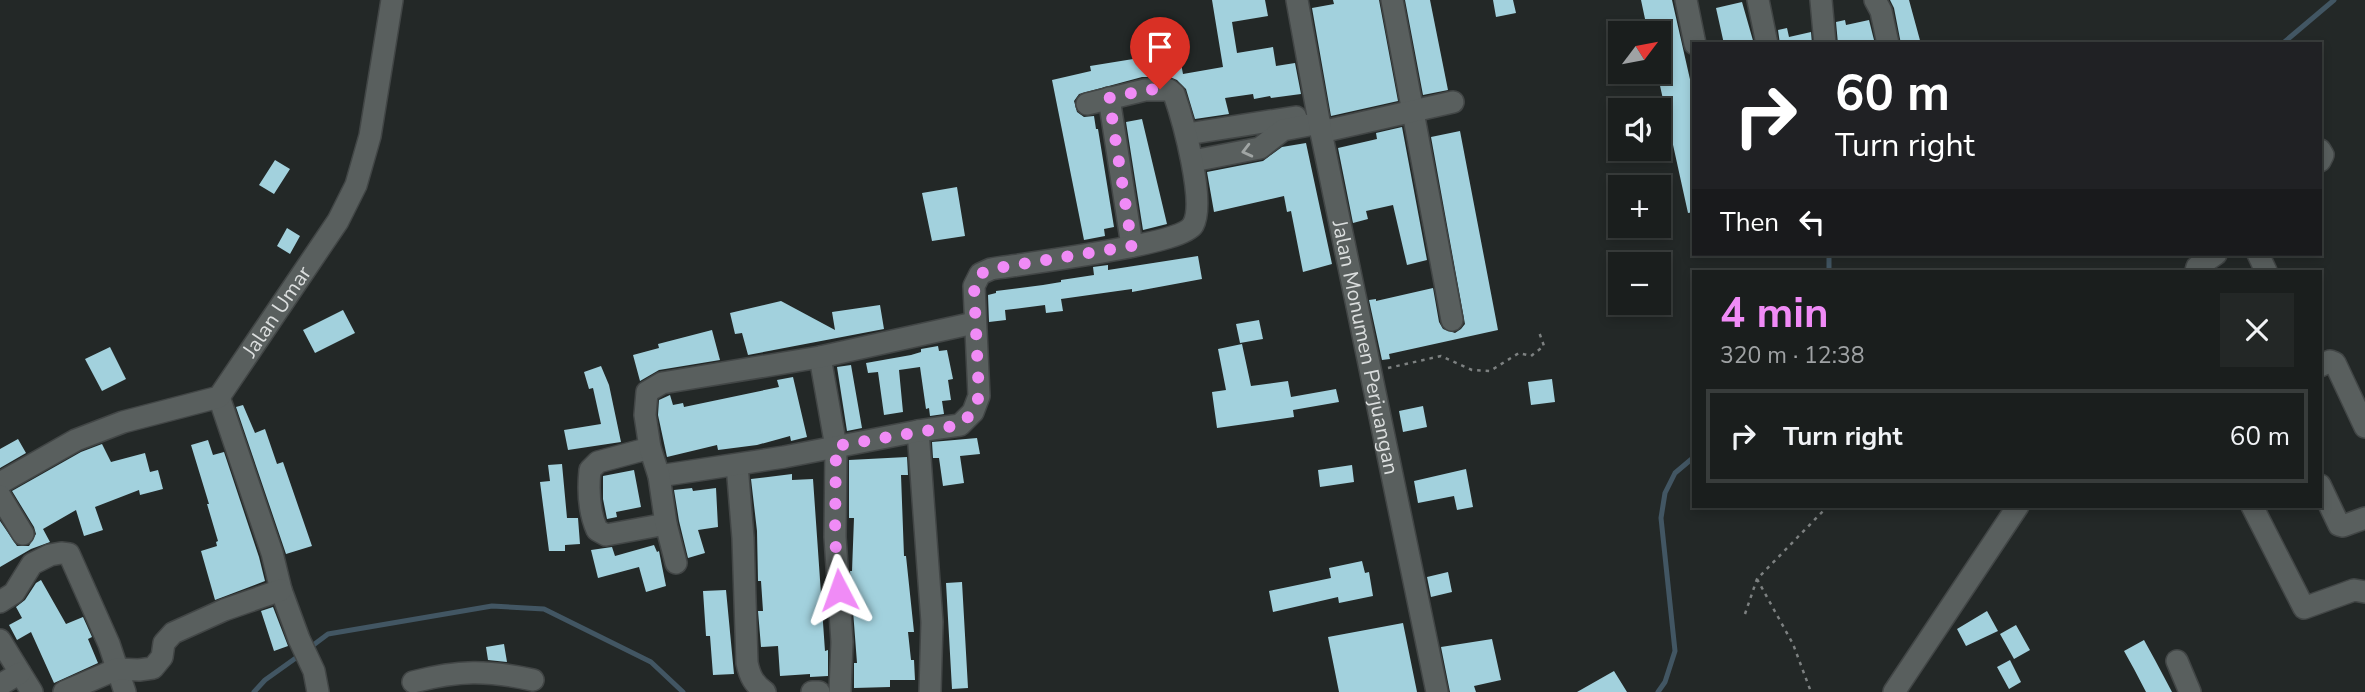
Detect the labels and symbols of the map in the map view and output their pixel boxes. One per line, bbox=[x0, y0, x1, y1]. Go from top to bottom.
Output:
pin bbox=[1130, 17, 1190, 89]
north arrow bbox=[1608, 21, 1671, 84]
one-way arrow bbox=[1241, 143, 1253, 157]
street label: Jalan Monumen Perjuangan bbox=[1325, 216, 1406, 477]
street label: Jalan Umar bbox=[235, 260, 318, 364]
position arrow bbox=[802, 553, 876, 627]

